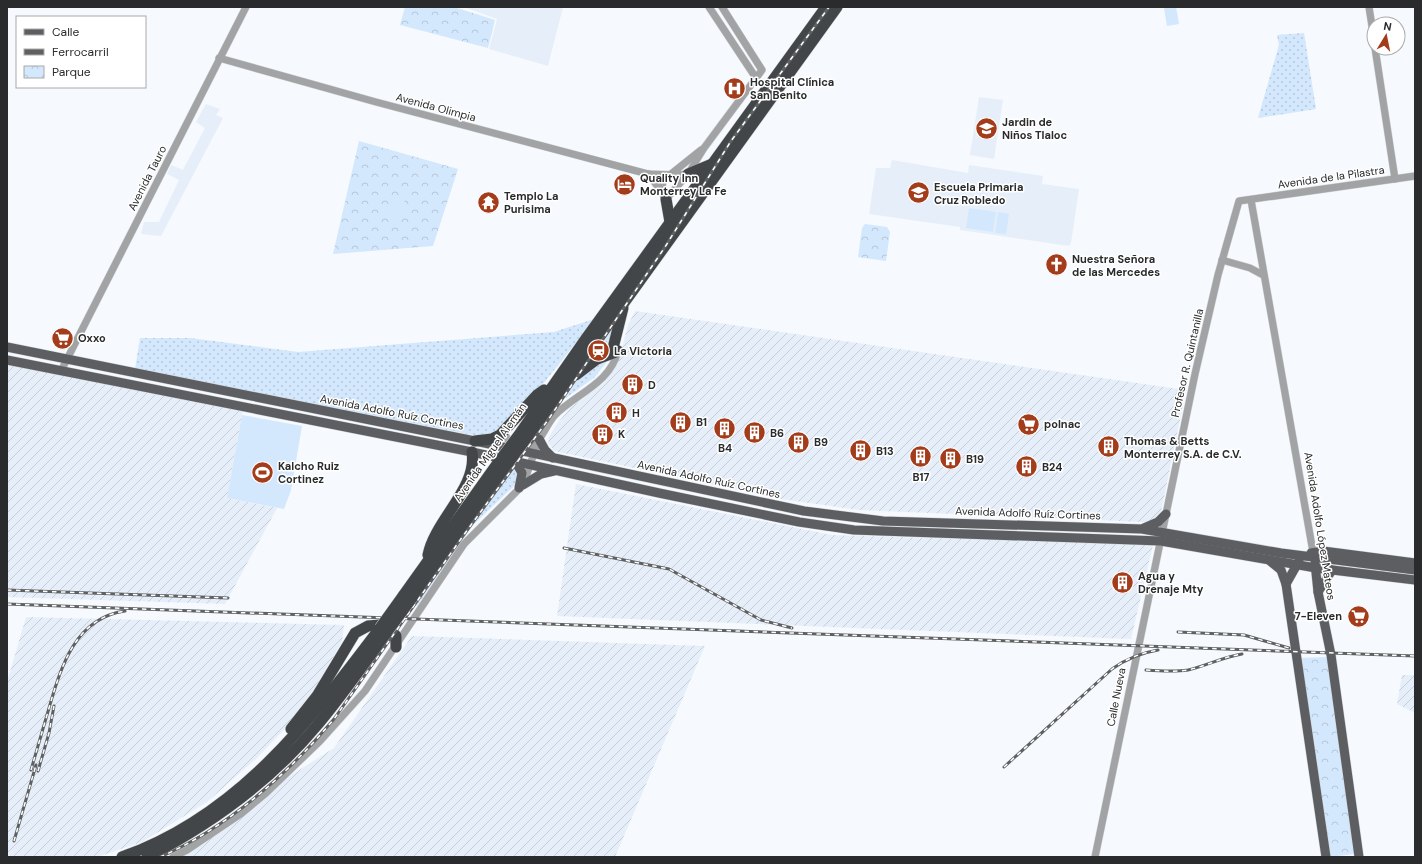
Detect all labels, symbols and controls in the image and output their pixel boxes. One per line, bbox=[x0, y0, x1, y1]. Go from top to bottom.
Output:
legend bbox=[16, 16, 146, 88]
north arrow bbox=[1366, 16, 1406, 56]
text: N bbox=[1383, 19, 1393, 34]
text: Calle bbox=[52, 24, 79, 40]
text: Ferrocarril bbox=[52, 44, 109, 60]
text: Parque bbox=[52, 64, 91, 80]
hospital icon: Hospital Clínica San Benito bbox=[721, 75, 747, 101]
place label: Hospital Clínica San Benito bbox=[750, 75, 834, 102]
street label: Avenida Olimpia bbox=[394, 90, 478, 124]
school or university icon: Jardin de Niños Tlaloc bbox=[974, 115, 1000, 141]
place label: Jardin de Niños Tlaloc bbox=[1002, 115, 1068, 142]
street label: Avenida Tauro bbox=[125, 143, 169, 213]
street label: Avenida de la Pilastra bbox=[1277, 163, 1385, 191]
hotel icon: Quality Inn Monterrey La Fe bbox=[611, 171, 637, 197]
place label: Quality Inn Monterrey La Fe bbox=[640, 171, 727, 198]
school or university icon: Escuela Primaria Cruz Robledo bbox=[905, 180, 931, 206]
place label: Escuela Primaria Cruz Robledo bbox=[934, 180, 1023, 207]
temple icon: Templo La Purisima bbox=[476, 189, 502, 215]
place label: Templo La Purisima bbox=[504, 189, 559, 216]
church icon: Nuestra Señora de las Mercedes bbox=[1044, 252, 1070, 278]
place label: Nuestra Señora de las Mercedes bbox=[1072, 252, 1160, 279]
street label: Profesor R. Quintanilla bbox=[1168, 307, 1206, 419]
supermarket icon: Oxxo bbox=[49, 325, 75, 351]
place label: Oxxo bbox=[78, 331, 106, 345]
station icon: La Victoria bbox=[585, 338, 611, 364]
place label: La Victoria bbox=[614, 344, 672, 358]
building icon: D bbox=[619, 372, 645, 398]
place label: D bbox=[648, 378, 656, 392]
street label: Avenida Adolfo Ruíz Cortines bbox=[319, 391, 465, 433]
street label: Avenida Miguel Alemán bbox=[451, 400, 529, 504]
building icon: H bbox=[604, 400, 630, 426]
place label: H bbox=[632, 406, 640, 420]
building icon: B1 bbox=[667, 409, 693, 435]
supermarket icon: polnac bbox=[1016, 411, 1042, 437]
place label: B1 bbox=[696, 415, 707, 429]
building icon: B4 bbox=[712, 415, 738, 441]
place label: polnac bbox=[1044, 417, 1081, 431]
building icon: B6 bbox=[742, 420, 768, 446]
building icon: K bbox=[589, 421, 615, 447]
place label: B6 bbox=[770, 426, 784, 440]
place label: K bbox=[618, 427, 625, 441]
building icon: B9 bbox=[786, 429, 812, 455]
building icon: Thomas & Betts Monterrey S.A. de C.V. bbox=[1096, 434, 1122, 460]
place label: Thomas & Betts Monterrey S.A. de C.V. bbox=[1124, 434, 1242, 461]
place label: B9 bbox=[814, 435, 828, 449]
building icon: B13 bbox=[848, 438, 874, 464]
place label: B4 bbox=[718, 441, 732, 455]
place label: B13 bbox=[876, 444, 894, 458]
building icon: B17 bbox=[908, 444, 934, 470]
building icon: B19 bbox=[938, 446, 964, 472]
street label: Avenida Adolfo López Mateos bbox=[1301, 451, 1339, 601]
place label: B19 bbox=[966, 452, 984, 466]
building icon: B24 bbox=[1013, 454, 1039, 480]
street label: Avenida Adolfo Ruíz Cortines bbox=[636, 457, 782, 501]
sports icon: Kalcho Ruiz Cortinez bbox=[250, 459, 276, 485]
place label: Kalcho Ruiz Cortinez bbox=[278, 459, 339, 486]
place label: B24 bbox=[1042, 460, 1062, 474]
place label: B17 bbox=[913, 470, 930, 484]
street label: Avenida Adolfo Ruíz Cortines bbox=[955, 503, 1101, 523]
building icon: Agua y Drenaje Mty bbox=[1109, 569, 1135, 595]
place label: Agua y Drenaje Mty bbox=[1138, 569, 1204, 596]
supermarket icon: 7-Eleven bbox=[1345, 603, 1371, 629]
place label: 7-Eleven bbox=[1295, 609, 1342, 623]
street label: Calle Nueva bbox=[1103, 667, 1129, 727]

